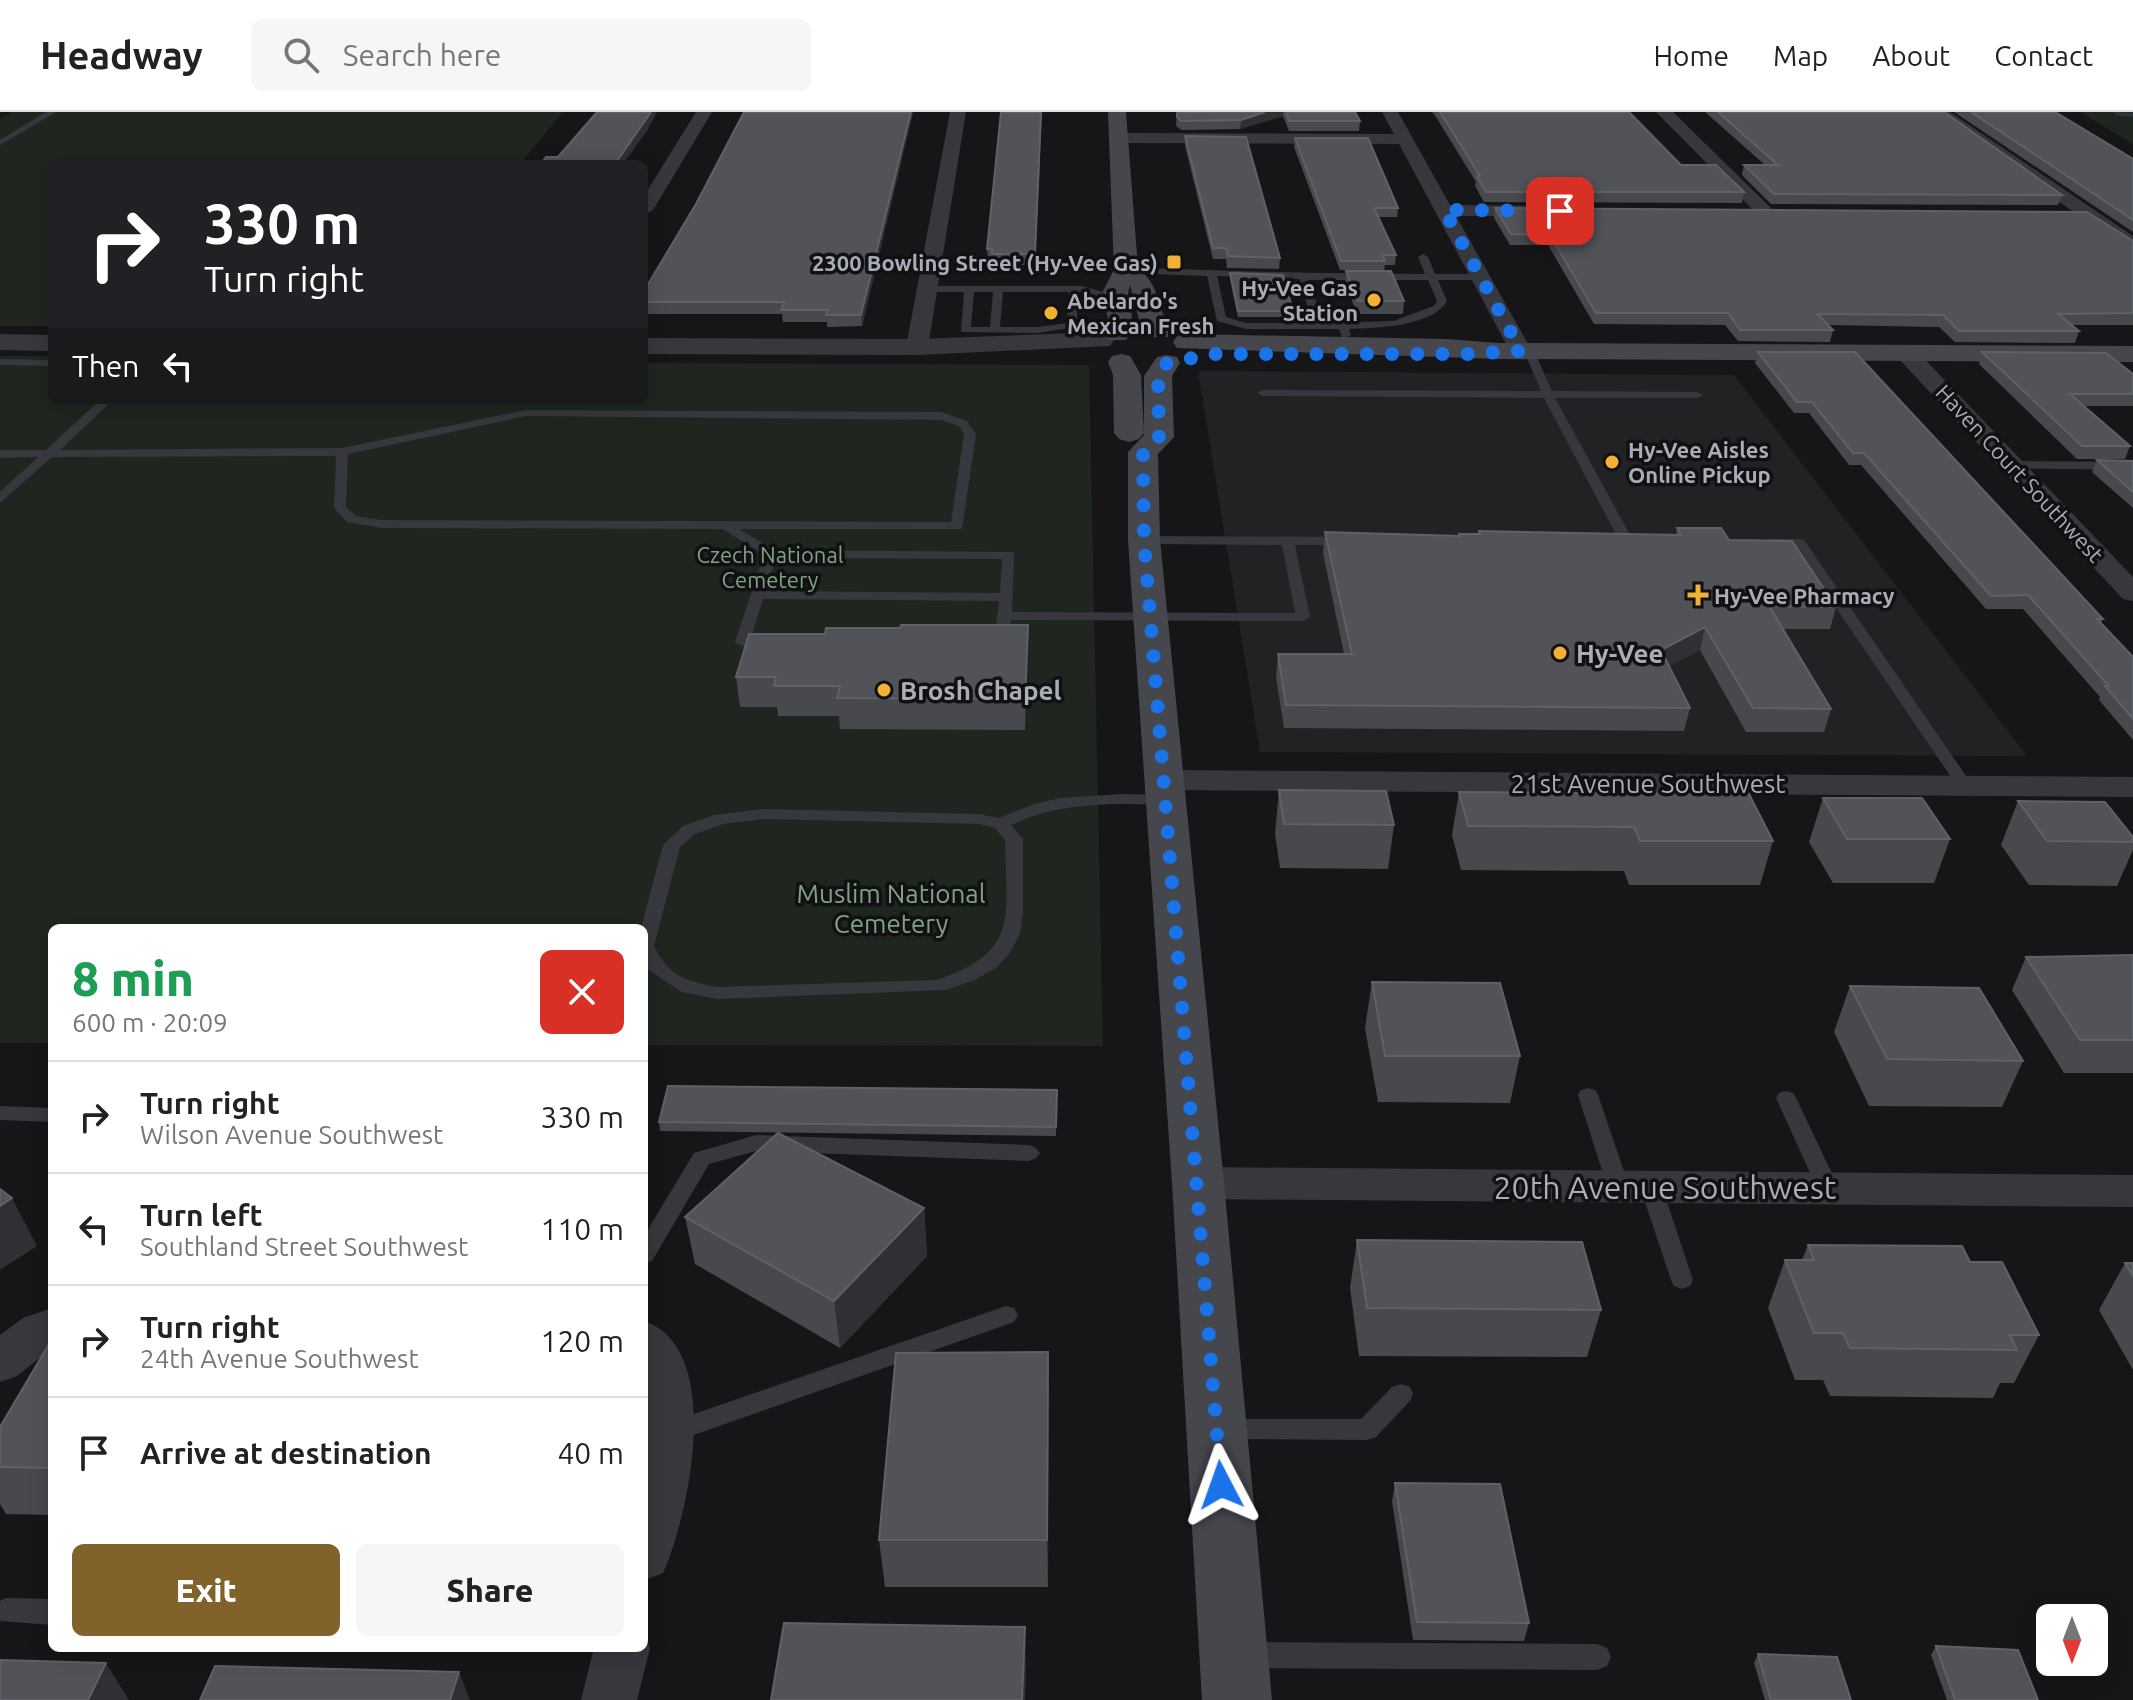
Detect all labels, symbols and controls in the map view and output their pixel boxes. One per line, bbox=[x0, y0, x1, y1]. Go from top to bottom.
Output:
search box bbox=[251, 19, 811, 91]
icon: search bbox=[279, 33, 323, 77]
text: Headway bbox=[40, 34, 203, 76]
text: Search here bbox=[343, 38, 501, 72]
text: Home bbox=[1654, 40, 1729, 71]
text: Map bbox=[1773, 40, 1828, 71]
text: About bbox=[1872, 40, 1950, 71]
text: Contact bbox=[1994, 40, 2093, 71]
pin bbox=[1526, 177, 1594, 245]
icon: arrive bbox=[1538, 189, 1582, 233]
icon: right bbox=[72, 192, 176, 296]
text: 330 m bbox=[204, 192, 360, 255]
place label: 2300 Bowling Street (Hy-Vee Gas) bbox=[812, 250, 1158, 276]
marker: 2300 Bowling Street (Hy-Vee Gas) bbox=[1165, 253, 1183, 271]
text: Turn right bbox=[204, 258, 364, 299]
place label: Hy-Vee Gas Station bbox=[1241, 275, 1358, 325]
place label: Abelardo's Mexican Fresh bbox=[1067, 288, 1214, 338]
marker: Hy-Vee Gas Station bbox=[1365, 291, 1383, 309]
marker: Abelardo's Mexican Fresh bbox=[1042, 304, 1060, 322]
icon: left bbox=[156, 344, 200, 388]
text: Then bbox=[72, 349, 140, 383]
street label: Haven Court Southwest bbox=[1931, 379, 2109, 567]
place label: Hy-Vee Aisles Online Pickup bbox=[1628, 437, 1771, 487]
marker: Hy-Vee Aisles Online Pickup bbox=[1603, 453, 1621, 471]
park label: Czech National Cemetery bbox=[697, 542, 844, 592]
place label: Hy-Vee Pharmacy bbox=[1714, 583, 1895, 608]
marker: Hy-Vee Pharmacy bbox=[1689, 586, 1707, 604]
place label: Hy-Vee bbox=[1576, 639, 1663, 668]
marker: Hy-Vee bbox=[1551, 644, 1569, 662]
place label: Brosh Chapel bbox=[900, 676, 1062, 705]
marker: Brosh Chapel bbox=[875, 681, 893, 699]
street label: 21st Avenue Southwest bbox=[1510, 769, 1786, 798]
park label: Muslim National Cemetery bbox=[797, 879, 986, 938]
button: close bbox=[540, 950, 624, 1034]
text: 8 min bbox=[72, 951, 194, 1005]
text: 600 m · 20:09 bbox=[72, 1008, 228, 1037]
text: Turn right bbox=[140, 1086, 280, 1120]
icon: right bbox=[72, 1095, 116, 1139]
text: 330 m bbox=[540, 1100, 624, 1134]
text: Wilson Avenue Southwest bbox=[140, 1120, 443, 1149]
street label: 20th Avenue Southwest bbox=[1494, 1169, 1837, 1205]
text: Turn left bbox=[140, 1198, 262, 1232]
icon: left bbox=[72, 1207, 116, 1251]
text: 110 m bbox=[540, 1212, 624, 1246]
text: Southland Street Southwest bbox=[140, 1232, 468, 1261]
text: Turn right bbox=[140, 1310, 280, 1344]
icon: right bbox=[72, 1319, 116, 1363]
text: 120 m bbox=[540, 1324, 624, 1358]
text: 24th Avenue Southwest bbox=[140, 1344, 419, 1373]
icon: arrive bbox=[72, 1431, 116, 1475]
text: Arrive at destination bbox=[140, 1436, 432, 1470]
text: 40 m bbox=[557, 1436, 624, 1470]
position arrow bbox=[1179, 1443, 1263, 1527]
button: Exit bbox=[72, 1544, 340, 1636]
button: Share bbox=[356, 1544, 624, 1636]
north arrow bbox=[2036, 1604, 2108, 1676]
map controls bbox=[2036, 1604, 2108, 1676]

